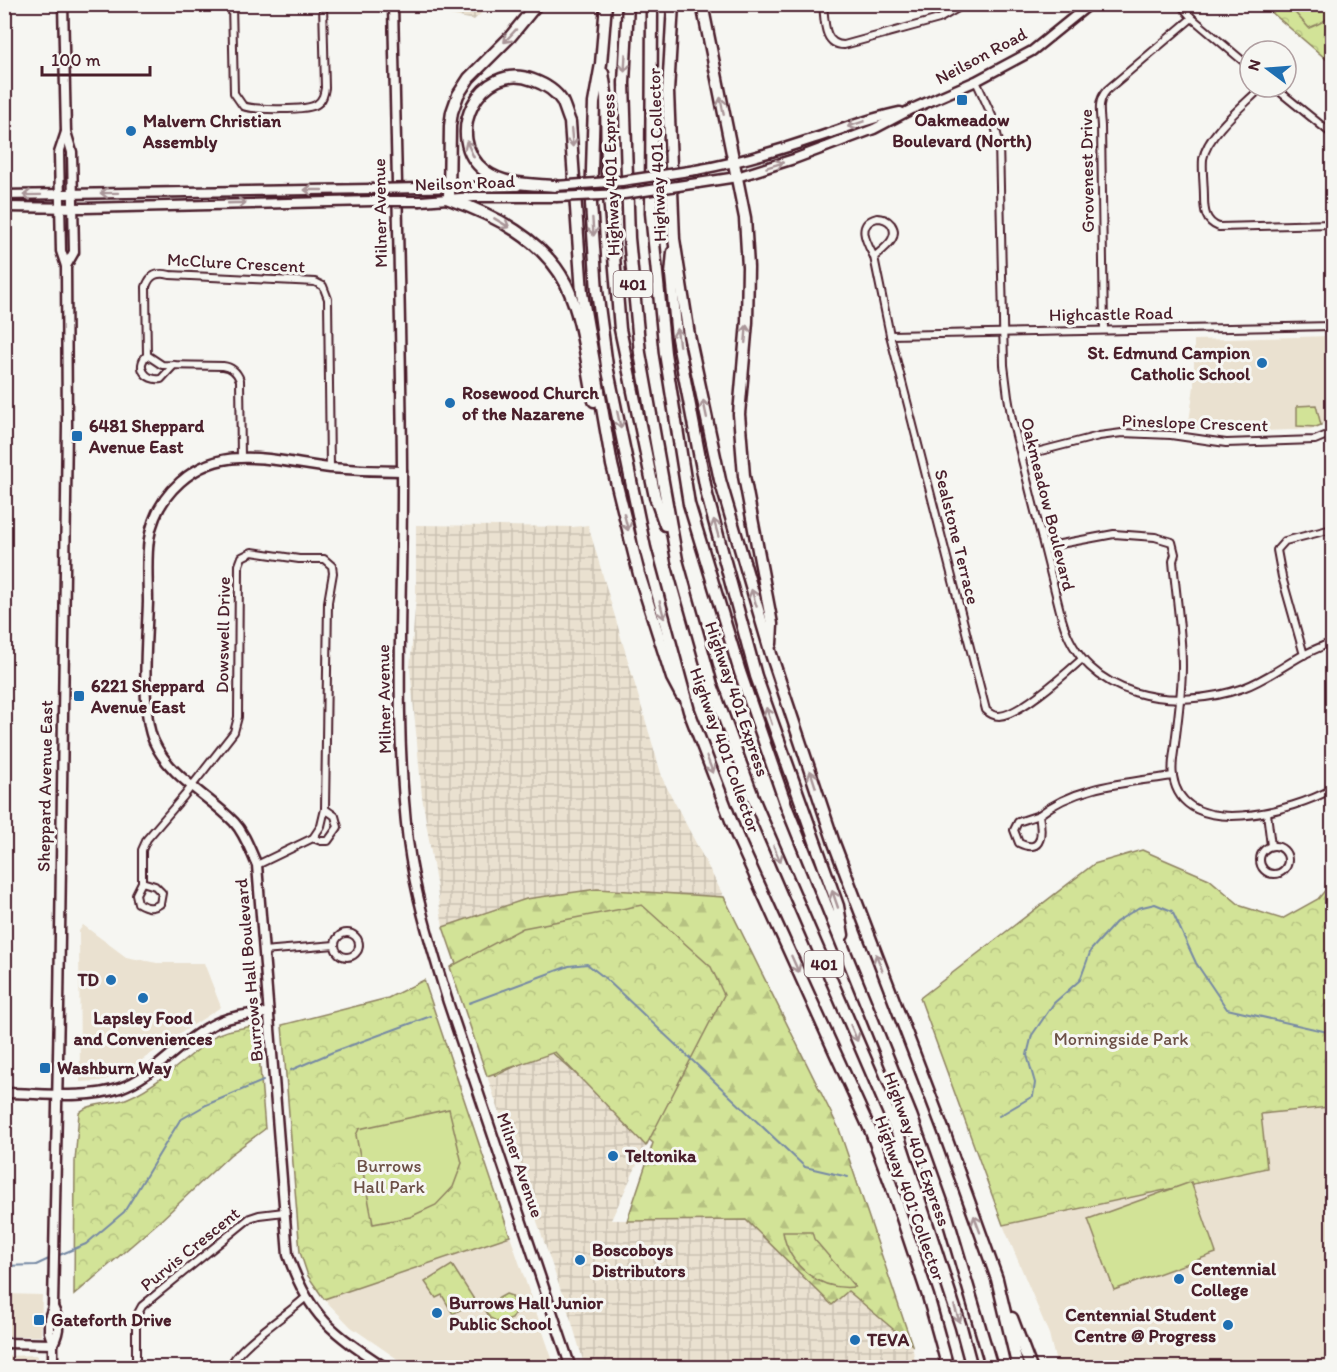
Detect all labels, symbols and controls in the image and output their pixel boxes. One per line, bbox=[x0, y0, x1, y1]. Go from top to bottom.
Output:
street label: Neilson Road bbox=[931, 23, 1031, 89]
one-way arrow bbox=[503, 28, 517, 43]
scale bar bbox=[42, 39, 150, 77]
north arrow bbox=[1238, 39, 1298, 99]
text: 100 m bbox=[51, 49, 101, 71]
one-way arrow bbox=[620, 52, 631, 72]
text: N bbox=[1243, 57, 1265, 73]
street label: Highway 401 Collector bbox=[643, 67, 671, 242]
street label: Highway 401 Express bbox=[597, 93, 625, 257]
marker: Oakmeadow Boulevard (North) bbox=[955, 93, 969, 107]
one-way arrow bbox=[716, 96, 727, 116]
place label: Oakmeadow Boulevard (North) bbox=[892, 109, 1032, 152]
street label: Grovenest Drive bbox=[1075, 109, 1099, 233]
place label: Malvern Christian Assembly bbox=[142, 110, 282, 153]
one-way arrow bbox=[847, 120, 865, 131]
marker: Malvern Christian Assembly bbox=[124, 124, 138, 138]
one-way arrow bbox=[567, 127, 578, 147]
one-way arrow bbox=[464, 141, 475, 159]
street label: Milner Avenue bbox=[368, 158, 392, 268]
one-way arrow bbox=[765, 159, 784, 170]
street label: Neilson Road bbox=[414, 170, 516, 196]
one-way arrow bbox=[304, 184, 324, 196]
one-way arrow bbox=[99, 187, 119, 199]
one-way arrow bbox=[23, 189, 43, 201]
one-way arrow bbox=[226, 198, 246, 209]
one-way arrow bbox=[587, 216, 598, 236]
one-way arrow bbox=[493, 217, 510, 229]
street label: McClure Crescent bbox=[166, 248, 306, 278]
road number: 401 bbox=[614, 271, 652, 297]
street label: Highcastle Road bbox=[1049, 302, 1173, 326]
one-way arrow bbox=[740, 325, 751, 345]
one-way arrow bbox=[672, 328, 683, 347]
place label: St. Edmund Campion Catholic School bbox=[1088, 342, 1251, 385]
marker: St. Edmund Campion Catholic School bbox=[1255, 356, 1269, 370]
place label: Rosewood Church of the Nazarene bbox=[462, 382, 599, 425]
marker: Rosewood Church of the Nazarene bbox=[443, 396, 457, 410]
one-way arrow bbox=[699, 400, 710, 419]
street label: Pineslope Crescent bbox=[1121, 409, 1269, 437]
one-way arrow bbox=[613, 410, 625, 429]
place label: 6481 Sheppard Avenue East bbox=[88, 415, 204, 458]
street label: Oakmeadow Boulevard bbox=[1016, 415, 1080, 593]
marker: 6481 Sheppard Avenue East bbox=[70, 429, 84, 443]
street label: Sealstone Terrace bbox=[930, 467, 984, 607]
one-way arrow bbox=[620, 512, 632, 531]
one-way arrow bbox=[710, 519, 721, 538]
street label: Dowswell Drive bbox=[211, 576, 235, 694]
one-way arrow bbox=[748, 589, 759, 608]
one-way arrow bbox=[657, 600, 668, 619]
street label: Highway 401 Express bbox=[700, 619, 774, 779]
street label: Milner Avenue bbox=[372, 644, 396, 754]
street label: Highway 401 Collector bbox=[685, 664, 765, 836]
place label: 6221 Sheppard Avenue East bbox=[90, 675, 205, 718]
marker: 6221 Sheppard Avenue East bbox=[72, 689, 86, 703]
street label: Sheppard Avenue East bbox=[33, 700, 58, 872]
one-way arrow bbox=[763, 707, 774, 726]
one-way arrow bbox=[705, 756, 716, 774]
one-way arrow bbox=[806, 770, 817, 789]
one-way arrow bbox=[772, 844, 783, 862]
street label: Burrows Hall Boulevard bbox=[230, 877, 268, 1063]
one-way arrow bbox=[829, 890, 840, 909]
road number: 401 bbox=[804, 951, 844, 977]
one-way arrow bbox=[873, 954, 884, 972]
one-way arrow bbox=[790, 955, 801, 973]
place label: TD bbox=[77, 969, 100, 991]
marker: TD bbox=[104, 973, 118, 987]
marker: Lapsley Food and Conveniences bbox=[136, 991, 150, 1005]
place label: Lapsley Food and Conveniences bbox=[73, 1007, 213, 1050]
one-way arrow bbox=[849, 1023, 860, 1041]
park label: Morningside Park bbox=[1054, 1028, 1188, 1050]
place label: Washburn Way bbox=[57, 1057, 172, 1079]
marker: Washburn Way bbox=[38, 1061, 52, 1075]
street label: Highway 401 Express bbox=[879, 1069, 955, 1229]
street label: Milner Avenue bbox=[492, 1110, 548, 1220]
street label: Highway 401 Collector bbox=[870, 1112, 950, 1284]
place label: Teltonika bbox=[624, 1145, 697, 1167]
marker: Teltonika bbox=[606, 1149, 620, 1163]
park label: Burrows Hall Park bbox=[353, 1155, 426, 1198]
street label: Purvis Crescent bbox=[136, 1202, 244, 1296]
one-way arrow bbox=[971, 1215, 982, 1233]
place label: Boscoboys Distributors bbox=[592, 1239, 686, 1282]
marker: Boscoboys Distributors bbox=[573, 1253, 587, 1267]
place label: Centennial College bbox=[1191, 1258, 1277, 1301]
marker: Centennial College bbox=[1172, 1272, 1186, 1286]
place label: Burrows Hall Junior Public School bbox=[449, 1292, 604, 1335]
one-way arrow bbox=[952, 1304, 963, 1323]
place label: Centennial Student Centre @ Progress bbox=[1065, 1304, 1216, 1347]
marker: Burrows Hall Junior Public School bbox=[430, 1306, 444, 1320]
place label: Gateforth Drive bbox=[51, 1309, 172, 1331]
marker: Gateforth Drive bbox=[32, 1313, 46, 1327]
marker: Centennial Student Centre @ Progress bbox=[1221, 1318, 1235, 1332]
place label: TEVA bbox=[866, 1329, 910, 1351]
marker: TEVA bbox=[848, 1333, 862, 1347]

